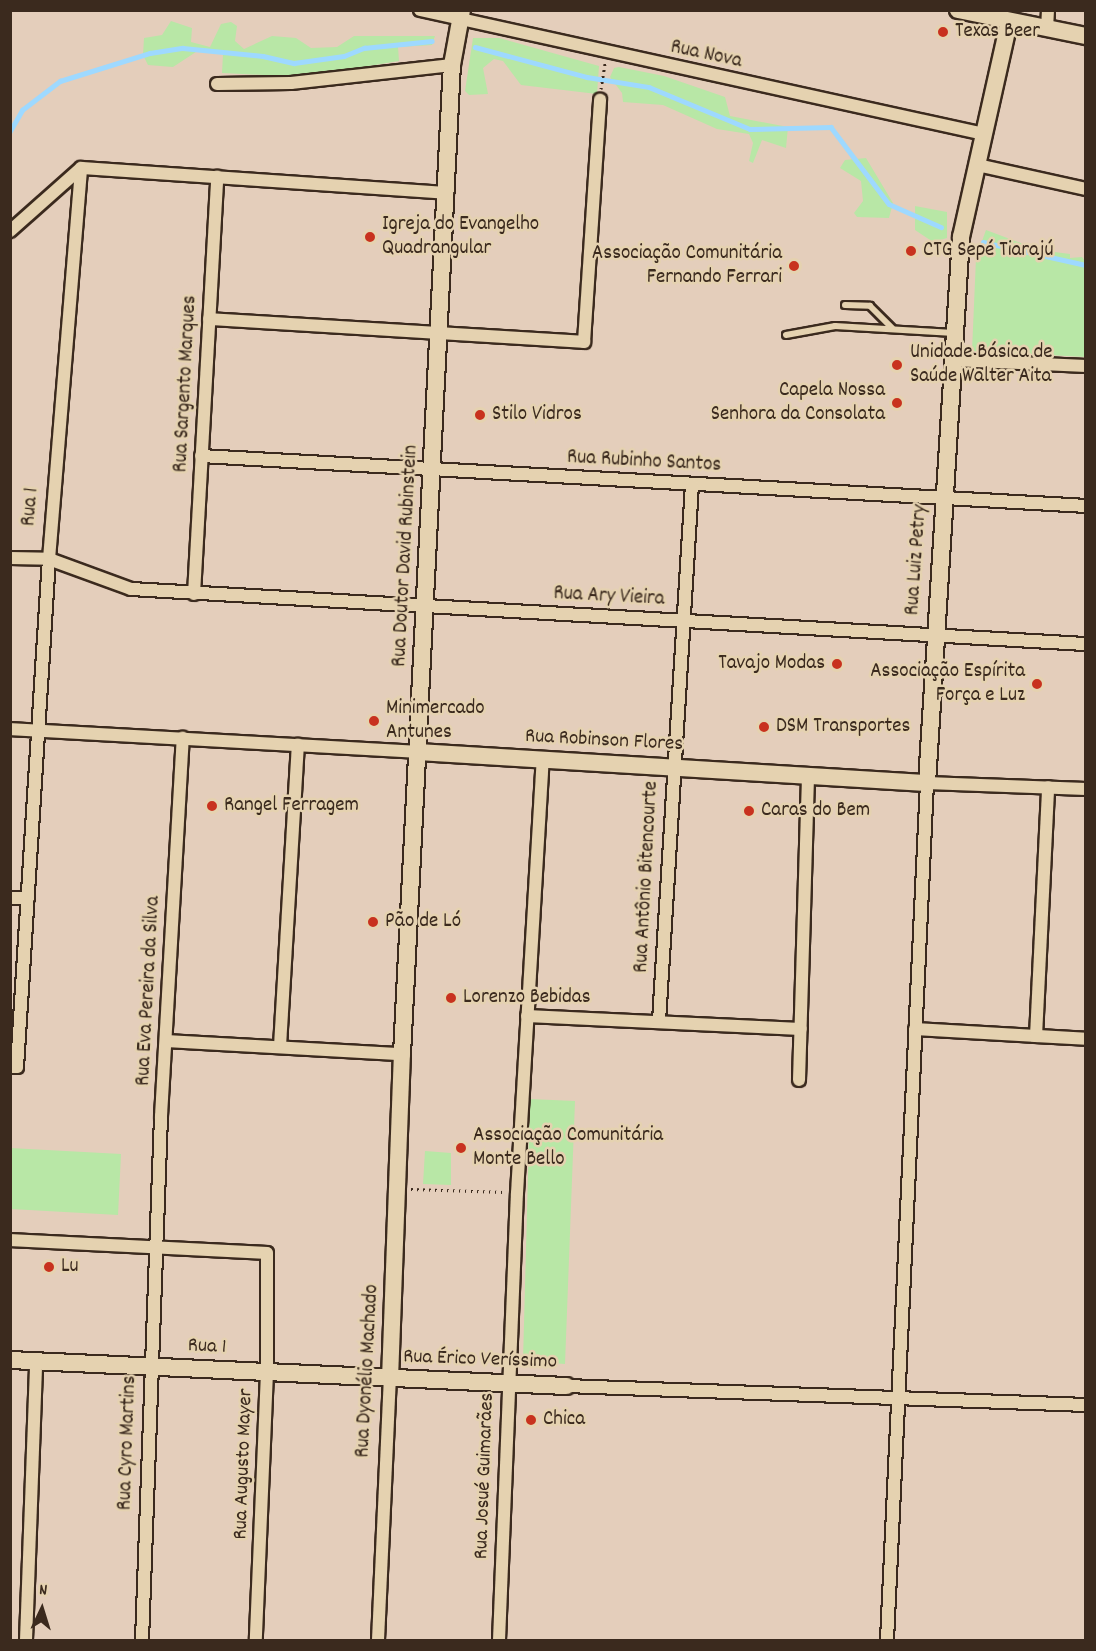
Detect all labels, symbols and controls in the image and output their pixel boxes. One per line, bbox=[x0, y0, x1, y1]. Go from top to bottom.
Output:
place label: Texas Beer bbox=[955, 19, 1040, 45]
marker: Texas Beer bbox=[936, 25, 950, 39]
street label: Rua Nova bbox=[668, 35, 744, 75]
place label: Igreja do Evangelho Quadrangular bbox=[382, 212, 539, 262]
marker: Igreja do Evangelho Quadrangular bbox=[363, 230, 377, 244]
place label: CTG Sepé Tiarajú bbox=[923, 238, 1054, 264]
place label: Associação Comunitária Fernando Ferrari bbox=[592, 241, 782, 291]
marker: CTG Sepé Tiarajú bbox=[904, 244, 918, 258]
marker: Associação Comunitária Fernando Ferrari bbox=[787, 259, 801, 273]
street label: Rua Sargento Marques bbox=[169, 295, 203, 473]
place label: Unidade Básica de Saúde Walter Aita bbox=[910, 340, 1053, 390]
marker: Unidade Básica de Saúde Walter Aita bbox=[888, 356, 906, 374]
place label: Capela Nossa Senhora da Consolata bbox=[711, 378, 885, 428]
marker: Capela Nossa Senhora da Consolata bbox=[890, 396, 904, 410]
place label: Stilo Vidros bbox=[492, 402, 582, 428]
marker: Stilo Vidros bbox=[473, 408, 487, 422]
street label: Rua Doutor David Rubinstein bbox=[388, 444, 424, 668]
street label: Rua Rubinho Santos bbox=[566, 445, 722, 479]
street label: Rua 1 bbox=[17, 487, 45, 527]
street label: Rua Luiz Petry bbox=[901, 504, 933, 616]
street label: Rua Ary Vieira bbox=[553, 582, 665, 612]
place label: Tavajo Modas bbox=[718, 651, 825, 677]
marker: Tavajo Modas bbox=[830, 657, 844, 671]
place label: Associação Espírita Força e Luz bbox=[870, 659, 1025, 709]
marker: Associação Espírita Força e Luz bbox=[1030, 677, 1044, 691]
place label: Minimercado Antunes bbox=[386, 696, 485, 746]
marker: Minimercado Antunes bbox=[367, 714, 381, 728]
place label: DSM Transportes bbox=[776, 714, 910, 740]
marker: DSM Transportes bbox=[757, 720, 771, 734]
street label: Rua Robinson Flores bbox=[524, 724, 684, 758]
street label: Rua Antônio Bitencourte bbox=[629, 780, 665, 974]
place label: Rangel Ferragem bbox=[224, 793, 359, 819]
place label: Caras do Bem bbox=[761, 798, 870, 824]
marker: Rangel Ferragem bbox=[205, 799, 219, 813]
marker: Caras do Bem bbox=[742, 804, 756, 818]
street label: Rua Eva Pereira da Silva bbox=[131, 895, 167, 1087]
place label: Pão de Ló bbox=[385, 909, 461, 935]
marker: Pão de Ló bbox=[366, 915, 380, 929]
place label: Lorenzo Bebidas bbox=[463, 985, 590, 1011]
marker: Lorenzo Bebidas bbox=[444, 991, 458, 1005]
place label: Associação Comunitária Monte Bello bbox=[473, 1123, 663, 1173]
marker: Associação Comunitária Monte Bello bbox=[454, 1141, 468, 1155]
place label: Lu bbox=[61, 1254, 79, 1280]
marker: Lu bbox=[42, 1260, 56, 1274]
street label: Rua Dyonélio Machado bbox=[351, 1284, 385, 1458]
street label: Rua 1 bbox=[187, 1333, 227, 1361]
street label: Rua Érico Veríssimo bbox=[403, 1345, 557, 1375]
street label: Rua Cyro Martins bbox=[113, 1375, 143, 1511]
street label: Rua Augusto Mayer bbox=[229, 1388, 259, 1540]
street label: Rua Josué Guimarães bbox=[469, 1392, 501, 1560]
place label: Chica bbox=[543, 1407, 585, 1433]
marker: Chica bbox=[524, 1413, 538, 1427]
north arrow bbox=[12, 1579, 72, 1639]
text: N bbox=[39, 1579, 48, 1602]

